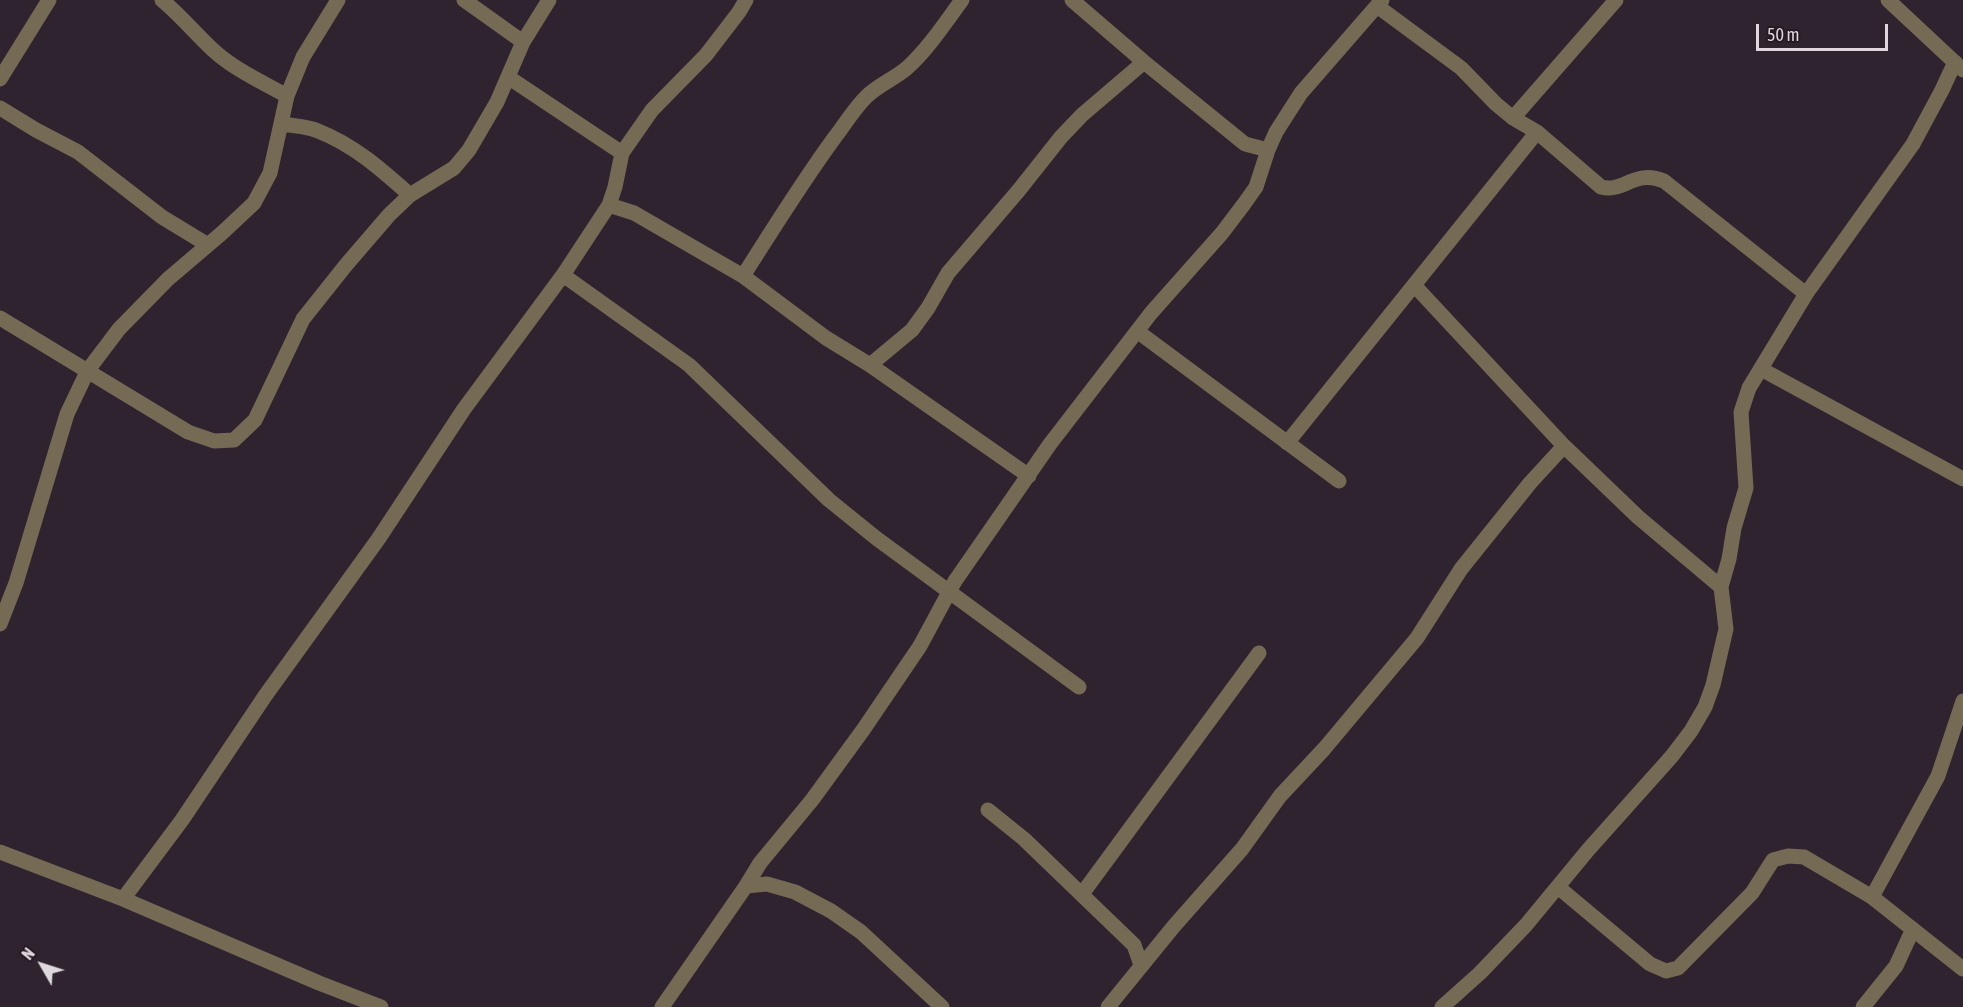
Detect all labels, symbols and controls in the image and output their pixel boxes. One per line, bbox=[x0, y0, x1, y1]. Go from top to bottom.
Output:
scale bar bbox=[1759, 12, 1891, 50]
text: 50 m bbox=[1767, 24, 1799, 45]
north arrow bbox=[12, 935, 72, 995]
text: N bbox=[18, 944, 38, 963]

